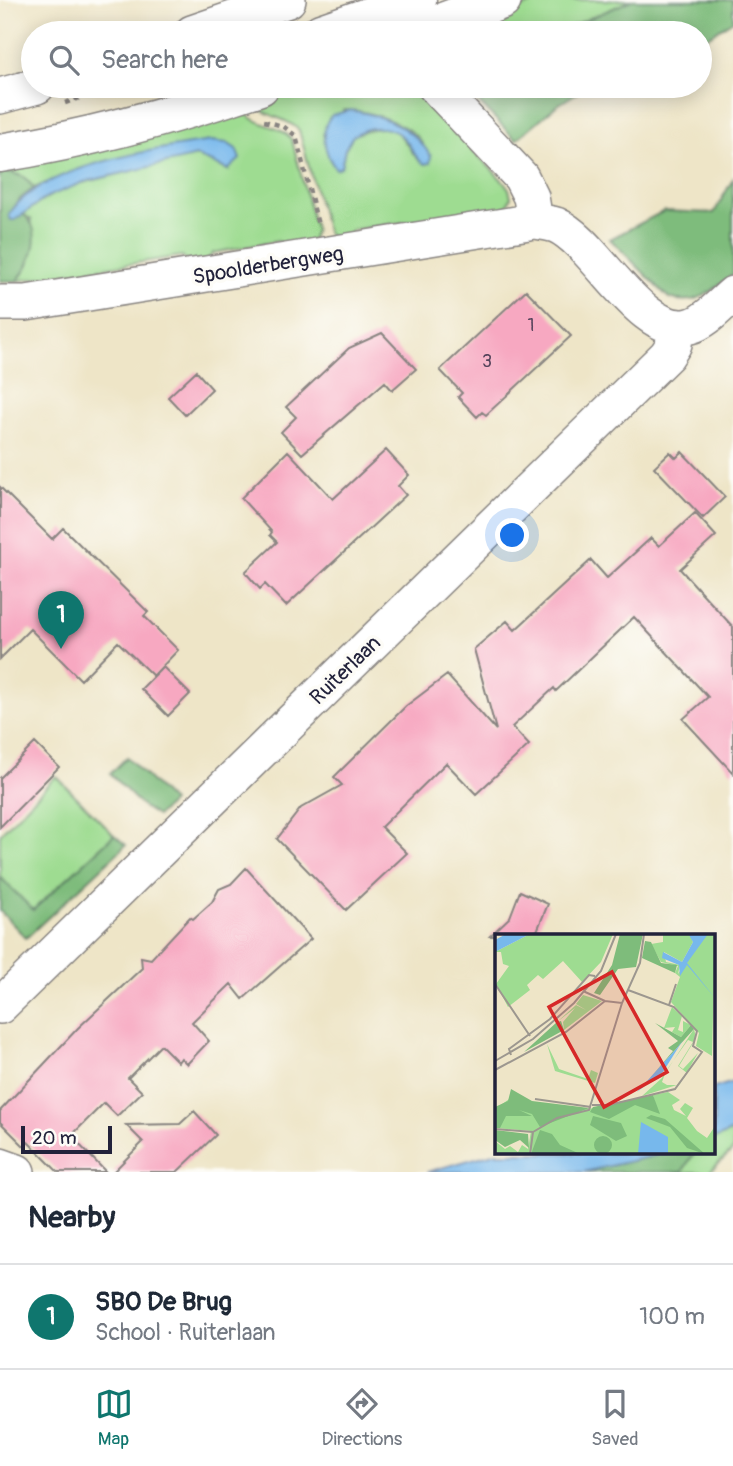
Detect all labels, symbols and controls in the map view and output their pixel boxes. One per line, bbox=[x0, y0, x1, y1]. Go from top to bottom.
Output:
search box bbox=[21, 21, 712, 98]
icon: search bbox=[45, 41, 83, 79]
text: Search here bbox=[101, 44, 228, 76]
street label: Spoolderbergweg bbox=[191, 240, 345, 291]
house number: 1 bbox=[527, 314, 535, 337]
house number: 3 bbox=[482, 350, 492, 373]
your location bbox=[495, 518, 529, 552]
pin: 1 bbox=[38, 591, 84, 649]
street label: Ruiterlaan bbox=[304, 630, 387, 711]
inset map bbox=[495, 934, 716, 1154]
scale bar bbox=[21, 1123, 112, 1155]
text: 20 m bbox=[32, 1126, 77, 1150]
text: Nearby bbox=[28, 1199, 115, 1236]
text: SBO De Brug bbox=[95, 1286, 232, 1318]
text: 1 bbox=[47, 1302, 56, 1331]
text: 100 m bbox=[639, 1302, 705, 1331]
text: School · Ruiterlaan bbox=[95, 1318, 275, 1347]
tab: Map bbox=[95, 1385, 133, 1451]
tab: Directions bbox=[322, 1385, 402, 1451]
tab: Saved bbox=[591, 1385, 638, 1451]

